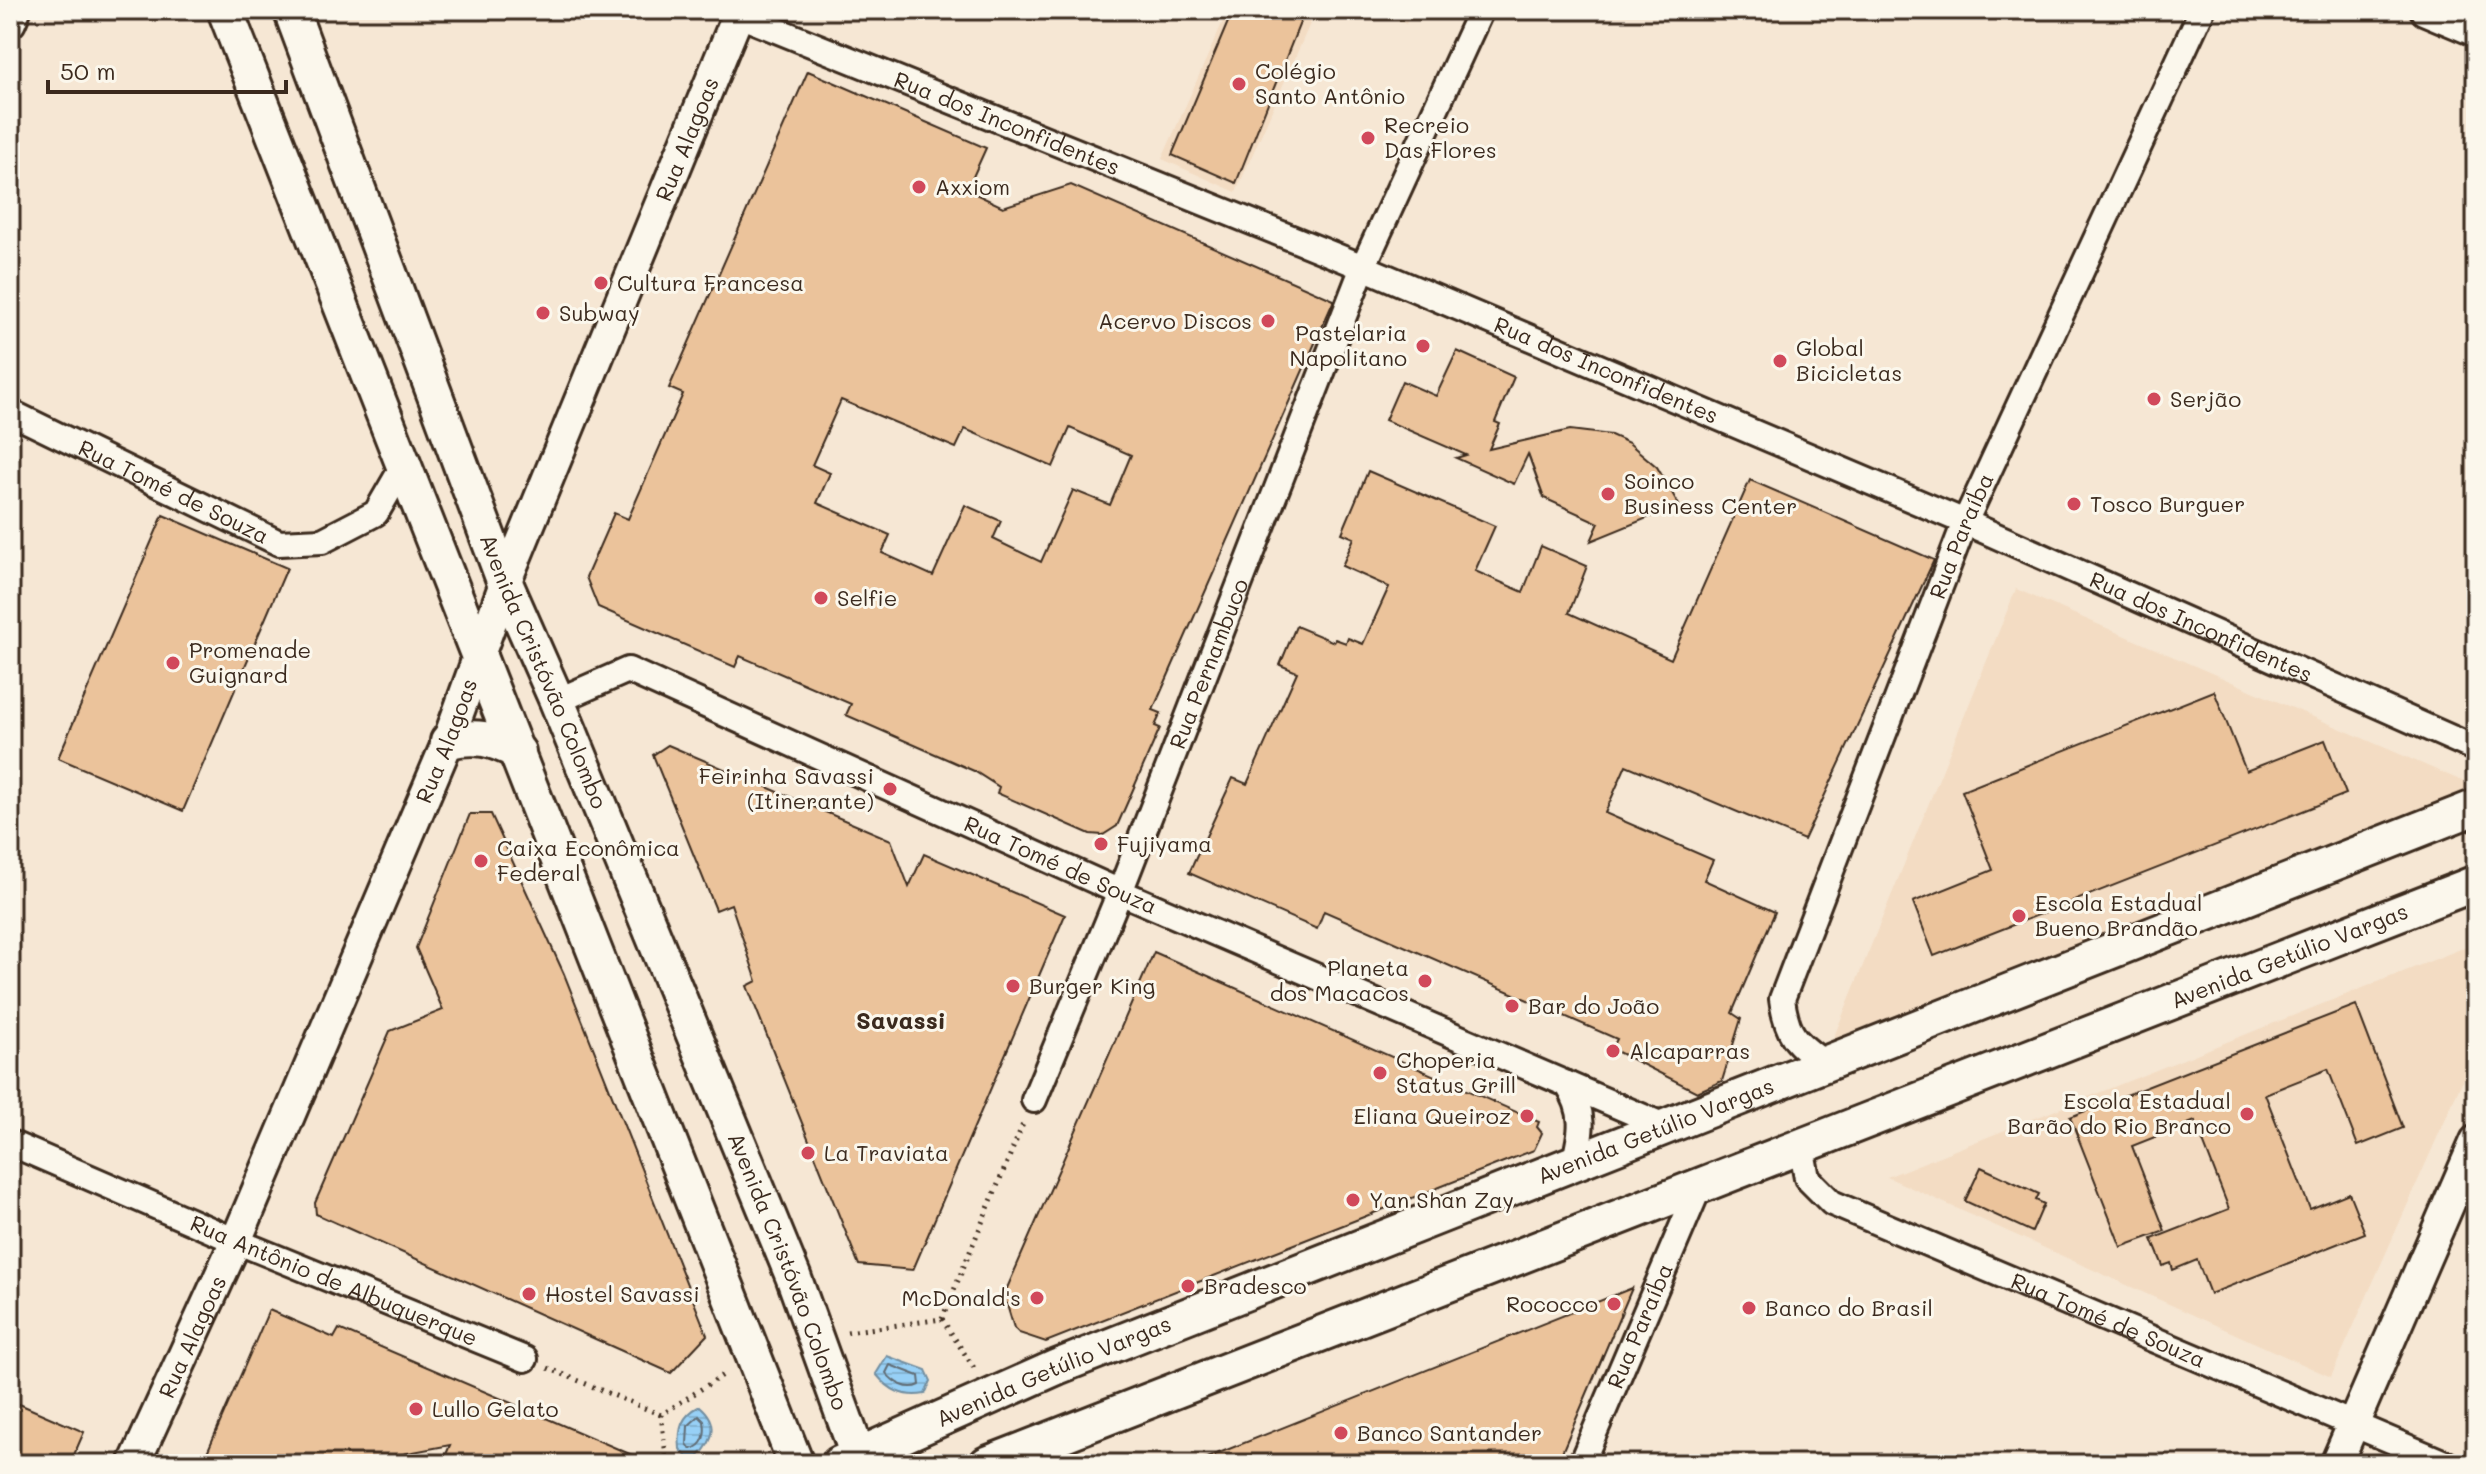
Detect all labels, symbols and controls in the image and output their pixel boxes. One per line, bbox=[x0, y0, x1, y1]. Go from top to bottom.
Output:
scale bar bbox=[48, 44, 286, 94]
text: 50 m bbox=[60, 55, 116, 86]
place label: Colégio Santo Antônio bbox=[1255, 56, 1405, 110]
street label: Rua dos Inconfidentes bbox=[890, 64, 1124, 181]
street label: Rua Alagoas bbox=[648, 73, 725, 205]
marker: Colégio Santo Antônio bbox=[1230, 75, 1248, 93]
place label: Recreio Das Flores bbox=[1384, 110, 1497, 164]
marker: Recreio Das Flores bbox=[1359, 129, 1377, 147]
place label: Axxiom bbox=[935, 172, 1010, 201]
marker: Axxiom bbox=[910, 178, 928, 196]
place label: Cultura Francesa bbox=[617, 268, 804, 297]
marker: Cultura Francesa bbox=[592, 274, 610, 292]
place label: Subway bbox=[559, 298, 640, 327]
marker: Subway bbox=[534, 304, 552, 322]
place label: Acervo Discos bbox=[1098, 306, 1252, 335]
street label: Rua dos Inconfidentes bbox=[1490, 309, 1723, 430]
marker: Acervo Discos bbox=[1259, 312, 1277, 330]
place label: Pastelaria Napolitano bbox=[1290, 318, 1407, 372]
place label: Global Bicicletas bbox=[1796, 333, 1902, 387]
marker: Pastelaria Napolitano bbox=[1414, 337, 1432, 355]
marker: Global Bicicletas bbox=[1771, 352, 1789, 370]
place label: Serjão bbox=[2170, 384, 2241, 413]
marker: Serjão bbox=[2145, 390, 2163, 408]
street label: Rua Tomé de Souza bbox=[74, 433, 274, 550]
place label: Soinco Business Center bbox=[1624, 466, 1797, 520]
street label: Rua Paraíba bbox=[1922, 468, 2000, 603]
marker: Soinco Business Center bbox=[1599, 485, 1617, 503]
place label: Tosco Burguer bbox=[2090, 489, 2245, 518]
marker: Tosco Burguer bbox=[2065, 495, 2083, 513]
street label: Avenida Cristóvão Colombo bbox=[474, 530, 615, 813]
street label: Rua dos Inconfidentes bbox=[2085, 564, 2317, 689]
street label: Rua Pernambuco bbox=[1162, 574, 1255, 753]
place label: Selfie bbox=[837, 583, 897, 612]
marker: Selfie bbox=[812, 589, 830, 607]
place label: Promenade Guignard bbox=[189, 635, 311, 689]
marker: Promenade Guignard bbox=[164, 654, 182, 672]
street label: Rua Alagoas bbox=[408, 674, 483, 807]
place label: Feirinha Savassi (Itinerante) bbox=[699, 761, 874, 815]
marker: Feirinha Savassi (Itinerante) bbox=[881, 780, 899, 798]
street label: Rua Tomé de Souza bbox=[960, 809, 1162, 920]
place label: Fujiyama bbox=[1117, 829, 1212, 858]
place label: Caixa Econômica Federal bbox=[497, 833, 680, 887]
marker: Fujiyama bbox=[1092, 835, 1110, 853]
marker: Caixa Econômica Federal bbox=[472, 852, 490, 870]
place label: Escola Estadual Bueno Brandão bbox=[2035, 888, 2202, 942]
street label: Avenida Getúlio Vargas bbox=[2166, 896, 2412, 1015]
marker: Escola Estadual Bueno Brandão bbox=[2010, 907, 2028, 925]
place label: Planeta dos Macacos bbox=[1270, 953, 1409, 1007]
place label: Burger King bbox=[1029, 971, 1155, 1000]
marker: Planeta dos Macacos bbox=[1416, 972, 1434, 990]
marker: Burger King bbox=[1004, 977, 1022, 995]
place label: Bar do João bbox=[1528, 991, 1659, 1020]
marker: Bar do João bbox=[1503, 997, 1521, 1015]
district label: Savassi bbox=[856, 1004, 946, 1035]
place label: Alcaparras bbox=[1629, 1036, 1750, 1065]
marker: Alcaparras bbox=[1604, 1042, 1622, 1060]
place label: Choperia Status Grill bbox=[1396, 1045, 1516, 1099]
marker: Choperia Status Grill bbox=[1371, 1064, 1389, 1082]
street label: Avenida Getúlio Vargas bbox=[1533, 1071, 1778, 1190]
place label: Escola Estadual Barão do Rio Branco bbox=[2007, 1086, 2231, 1140]
place label: Eliana Queiroz bbox=[1354, 1101, 1511, 1130]
marker: Escola Estadual Barão do Rio Branco bbox=[2238, 1105, 2256, 1123]
marker: Eliana Queiroz bbox=[1518, 1107, 1536, 1125]
street label: Avenida Cristóvão Colombo bbox=[722, 1128, 855, 1414]
place label: La Traviata bbox=[824, 1138, 949, 1167]
marker: La Traviata bbox=[799, 1144, 817, 1162]
place label: Yan Shan Zay bbox=[1369, 1185, 1514, 1214]
marker: Yan Shan Zay bbox=[1344, 1191, 1362, 1209]
street label: Rua Antônio de Albuquerque bbox=[186, 1208, 482, 1352]
street label: Rua Paraíba bbox=[1600, 1259, 1679, 1393]
street label: Rua Tomé de Souza bbox=[2007, 1266, 2210, 1374]
street label: Rua Alagoas bbox=[151, 1271, 232, 1402]
place label: Bradesco bbox=[1204, 1271, 1307, 1300]
marker: Bradesco bbox=[1179, 1277, 1197, 1295]
place label: Hostel Savassi bbox=[545, 1279, 700, 1308]
place label: McDonald's bbox=[901, 1283, 1021, 1312]
marker: Hostel Savassi bbox=[520, 1285, 538, 1303]
marker: McDonald's bbox=[1028, 1289, 1046, 1307]
place label: Rococco bbox=[1506, 1289, 1598, 1318]
place label: Banco do Brasil bbox=[1765, 1293, 1933, 1322]
marker: Rococco bbox=[1605, 1295, 1623, 1313]
marker: Banco do Brasil bbox=[1740, 1299, 1758, 1317]
street label: Avenida Getúlio Vargas bbox=[932, 1308, 1175, 1433]
place label: Lullo Gelato bbox=[432, 1394, 559, 1423]
marker: Lullo Gelato bbox=[407, 1400, 425, 1418]
place label: Banco Santander bbox=[1357, 1418, 1542, 1447]
marker: Banco Santander bbox=[1332, 1424, 1350, 1442]

